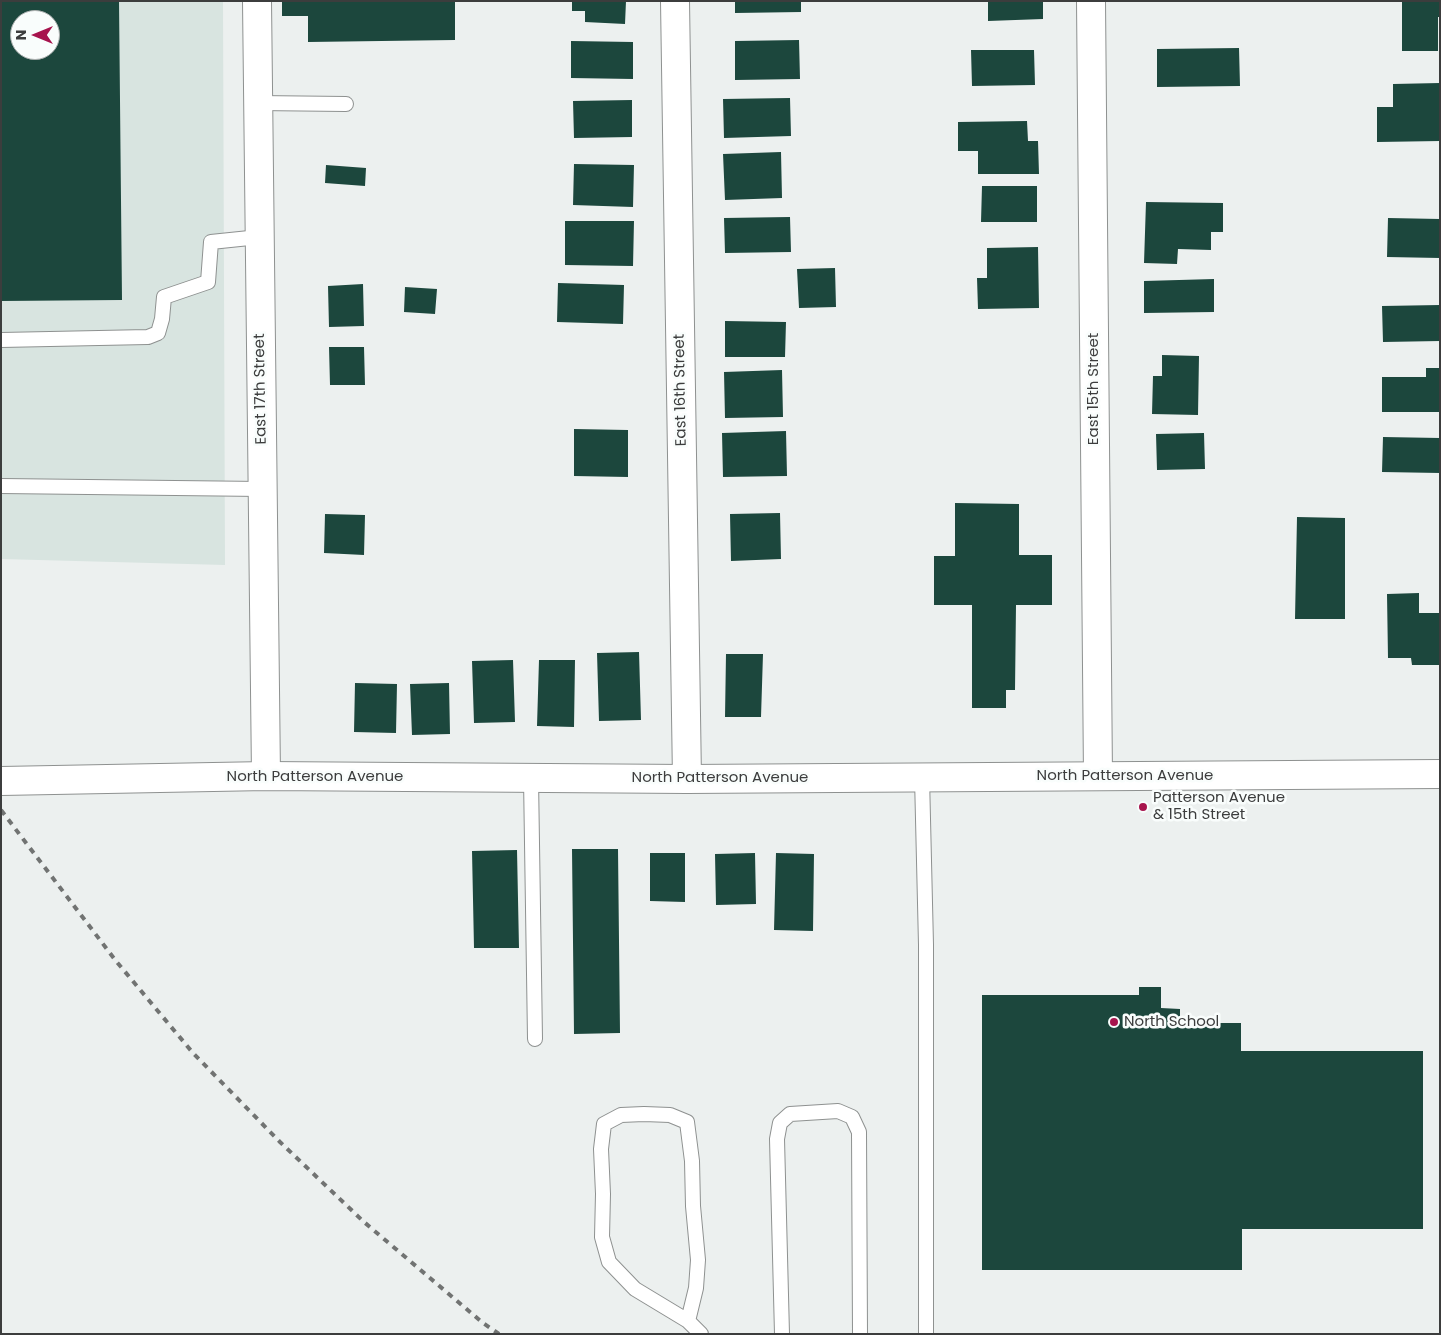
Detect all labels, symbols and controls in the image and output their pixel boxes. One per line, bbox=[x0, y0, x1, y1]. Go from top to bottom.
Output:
north arrow bbox=[10, 10, 60, 60]
text: N bbox=[11, 30, 31, 40]
street label: East 17th Street bbox=[251, 333, 271, 445]
street label: East 15th Street bbox=[1085, 333, 1103, 445]
street label: East 16th Street bbox=[671, 334, 691, 446]
street label: North Patterson Avenue bbox=[1037, 767, 1213, 785]
street label: North Patterson Avenue bbox=[227, 768, 403, 786]
street label: North Patterson Avenue bbox=[632, 769, 808, 787]
place label: Patterson Avenue & 15th Street bbox=[1153, 789, 1285, 824]
marker: Patterson Avenue & 15th Street bbox=[1137, 801, 1149, 813]
place label: North School bbox=[1124, 1013, 1219, 1031]
marker: North School bbox=[1108, 1016, 1120, 1028]

